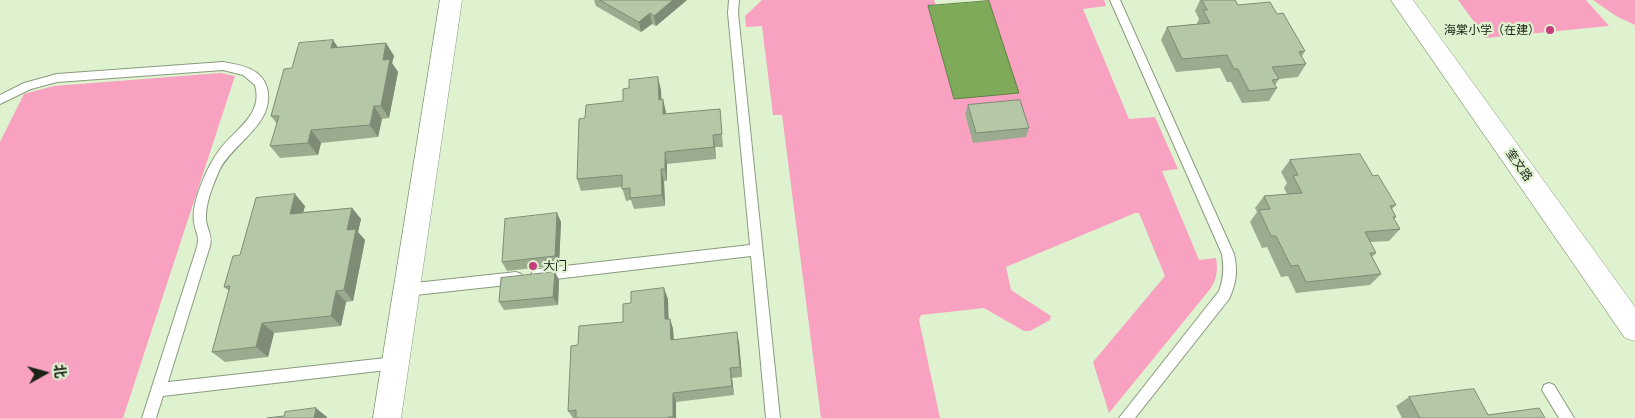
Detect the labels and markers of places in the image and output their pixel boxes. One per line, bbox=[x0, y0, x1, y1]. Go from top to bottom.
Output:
place label: 海棠小学（在建） bbox=[1444, 23, 1540, 37]
marker: 海棠小学（在建） bbox=[1544, 24, 1556, 36]
place label: 大门 bbox=[543, 259, 567, 273]
marker: 大门 bbox=[527, 260, 539, 272]

